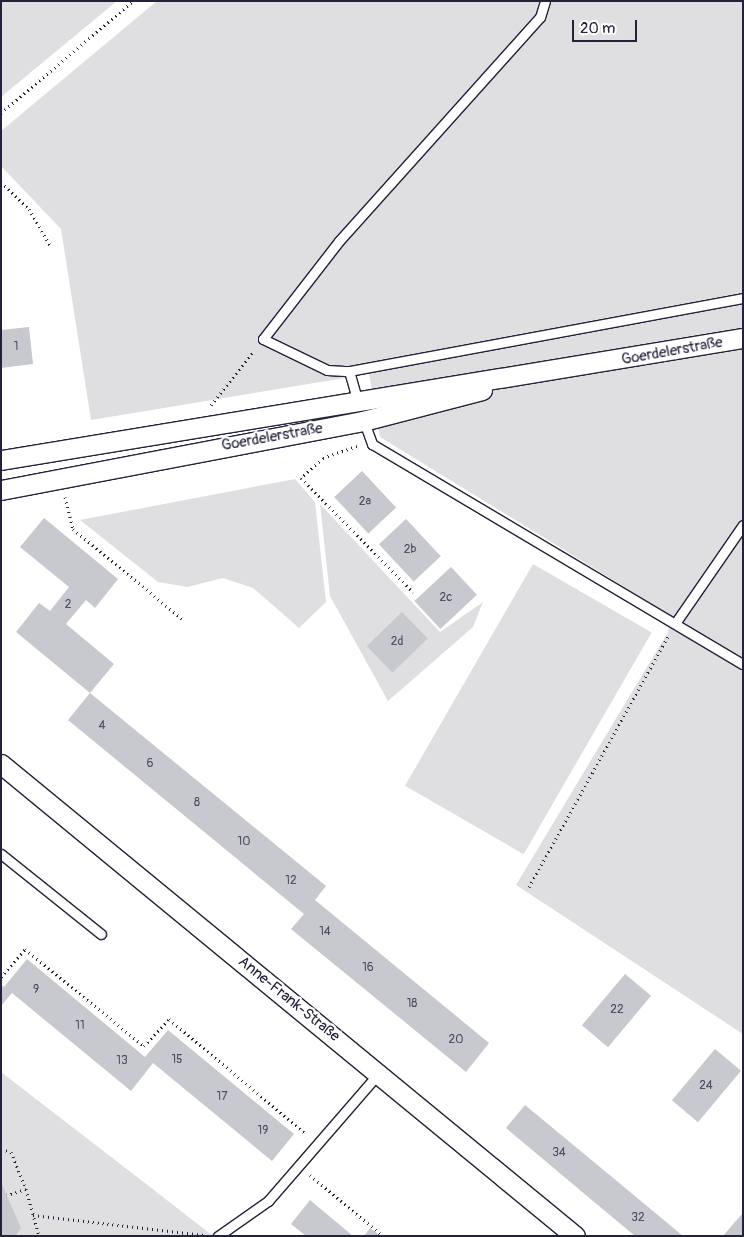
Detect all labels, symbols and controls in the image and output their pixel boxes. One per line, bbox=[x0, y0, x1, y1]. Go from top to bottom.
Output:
scale bar bbox=[574, 10, 639, 42]
text: 20 m bbox=[580, 19, 615, 38]
street label: Goerdelerstraße bbox=[620, 333, 724, 369]
house number: 1 bbox=[14, 340, 18, 354]
street label: Goerdelerstraße bbox=[220, 419, 324, 455]
house number: 2a bbox=[359, 495, 371, 509]
house number: 2b bbox=[404, 543, 416, 557]
house number: 2c bbox=[440, 591, 452, 605]
house number: 2 bbox=[65, 598, 71, 612]
house number: 2d bbox=[391, 635, 403, 649]
house number: 4 bbox=[99, 719, 105, 733]
house number: 6 bbox=[147, 757, 153, 771]
house number: 8 bbox=[194, 796, 200, 810]
house number: 10 bbox=[238, 835, 250, 849]
house number: 12 bbox=[285, 874, 297, 888]
house number: 14 bbox=[319, 925, 331, 939]
street label: Anne-Frank-Straße bbox=[235, 953, 343, 1045]
house number: 16 bbox=[362, 961, 374, 975]
house number: 9 bbox=[33, 983, 39, 997]
house number: 18 bbox=[407, 997, 417, 1011]
house number: 22 bbox=[610, 1003, 624, 1017]
house number: 11 bbox=[75, 1019, 85, 1033]
house number: 20 bbox=[449, 1033, 463, 1047]
house number: 15 bbox=[171, 1053, 183, 1067]
house number: 13 bbox=[116, 1054, 128, 1068]
house number: 24 bbox=[699, 1079, 713, 1093]
house number: 17 bbox=[216, 1090, 228, 1104]
house number: 19 bbox=[258, 1124, 268, 1138]
house number: 34 bbox=[552, 1146, 566, 1160]
house number: 32 bbox=[631, 1211, 645, 1225]

